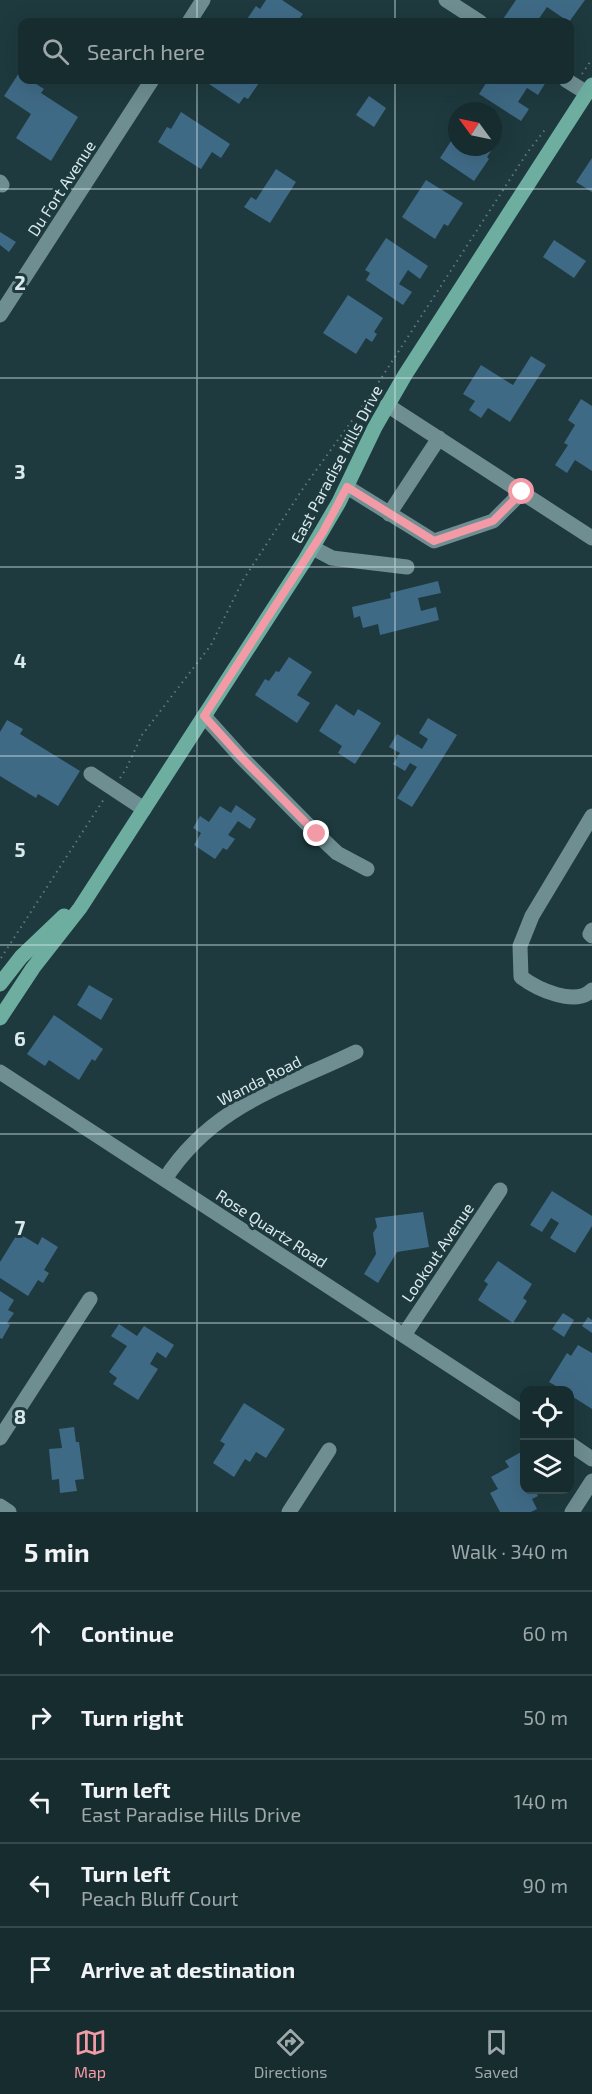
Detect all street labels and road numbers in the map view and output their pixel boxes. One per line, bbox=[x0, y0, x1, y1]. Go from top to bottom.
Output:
street label: Du Fort Avenue bbox=[23, 137, 99, 239]
street label: East Paradise Hills Drive bbox=[286, 382, 386, 546]
street label: Wanda Road bbox=[214, 1051, 304, 1109]
street label: Rose Quartz Road bbox=[212, 1185, 331, 1272]
street label: Lookout Avenue bbox=[397, 1199, 477, 1305]

